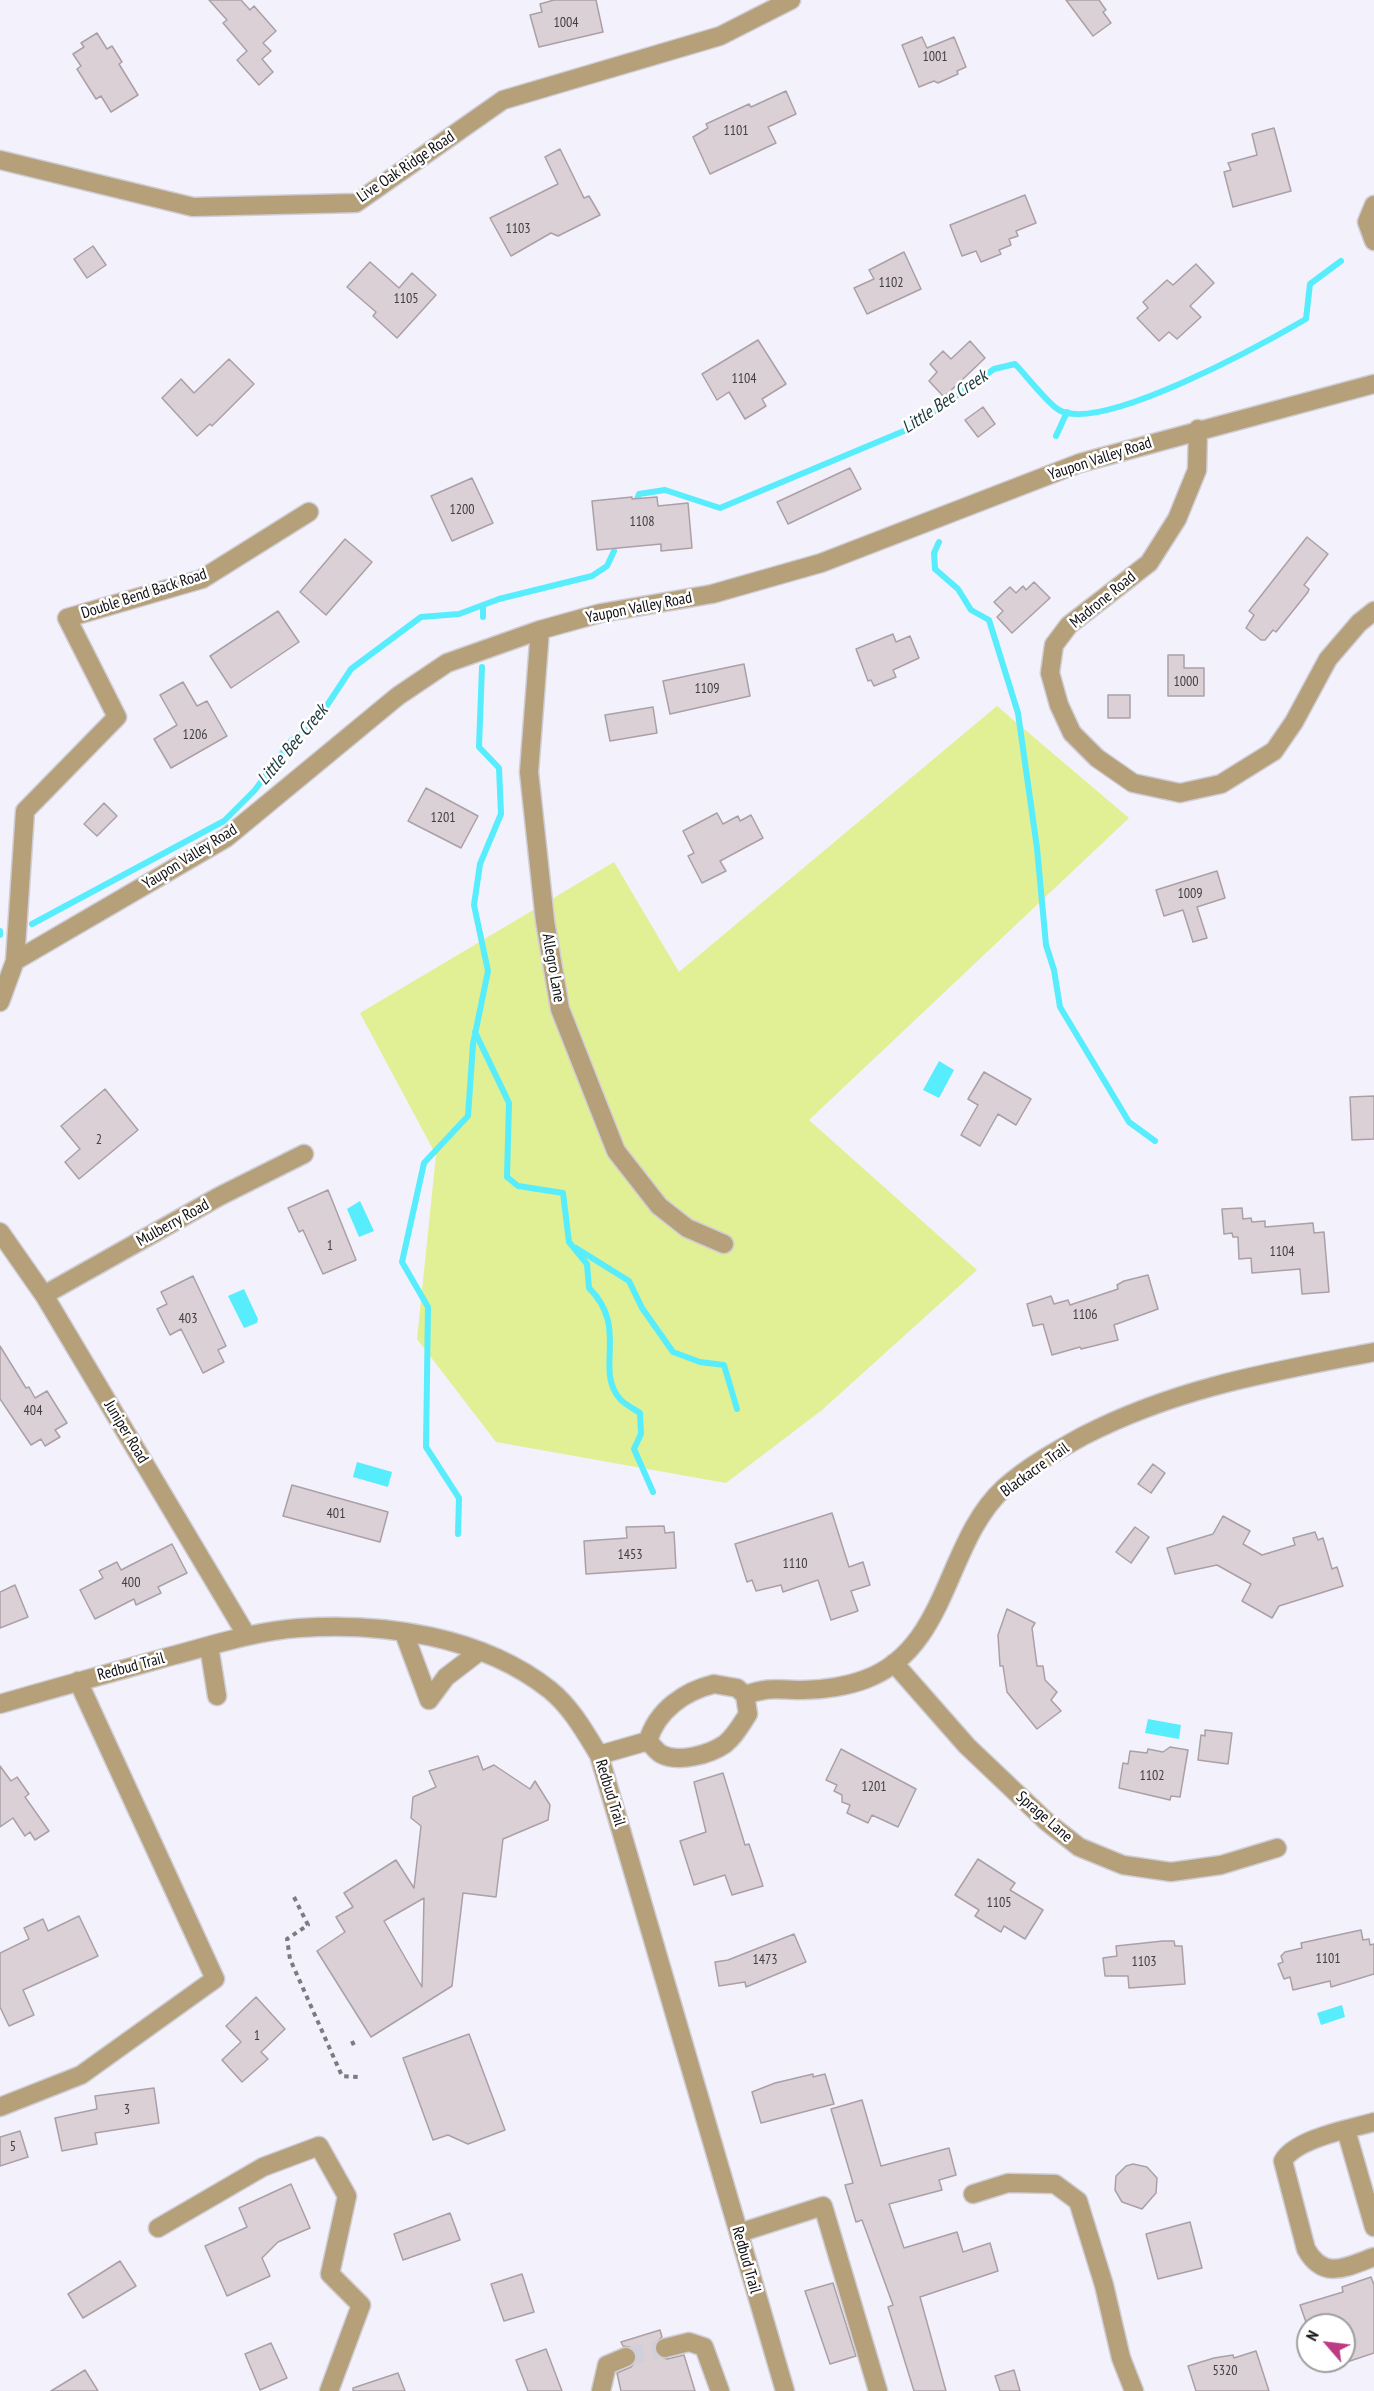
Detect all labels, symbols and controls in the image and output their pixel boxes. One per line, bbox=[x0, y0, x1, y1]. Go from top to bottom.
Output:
house number: 1004 bbox=[553, 15, 579, 31]
house number: 1001 bbox=[922, 49, 948, 65]
house number: 1101 bbox=[723, 123, 749, 139]
street label: Live Oak Ridge Road bbox=[354, 127, 458, 207]
house number: 1103 bbox=[505, 221, 531, 237]
house number: 1102 bbox=[878, 275, 904, 291]
house number: 1105 bbox=[393, 291, 419, 307]
water label: Little Bee Creek bbox=[898, 366, 992, 438]
house number: 1104 bbox=[731, 371, 757, 387]
street label: Yaupon Valley Road bbox=[1046, 433, 1154, 485]
house number: 1200 bbox=[449, 502, 475, 518]
house number: 1108 bbox=[629, 514, 655, 530]
street label: Double Bend Back Road bbox=[79, 565, 209, 623]
street label: Madrone Road bbox=[1066, 568, 1140, 632]
street label: Yaupon Valley Road bbox=[584, 588, 694, 628]
house number: 1000 bbox=[1173, 674, 1199, 690]
house number: 1109 bbox=[694, 681, 720, 697]
water label: Little Bee Creek bbox=[253, 700, 333, 790]
house number: 1206 bbox=[182, 727, 208, 743]
house number: 1201 bbox=[430, 810, 456, 826]
street label: Yaupon Valley Road bbox=[139, 820, 241, 894]
house number: 1009 bbox=[1177, 886, 1203, 902]
street label: Allegro Lane bbox=[538, 932, 568, 1004]
house number: 2 bbox=[96, 1132, 102, 1148]
street label: Mulberry Road bbox=[133, 1195, 213, 1251]
house number: 1 bbox=[327, 1238, 333, 1254]
house number: 1104 bbox=[1269, 1244, 1295, 1260]
house number: 1106 bbox=[1072, 1307, 1098, 1323]
house number: 403 bbox=[179, 1311, 197, 1327]
street label: Juniper Road bbox=[100, 1397, 152, 1467]
house number: 404 bbox=[24, 1403, 42, 1419]
street label: Blackacre Trail bbox=[997, 1439, 1073, 1501]
house number: 401 bbox=[327, 1506, 345, 1522]
house number: 1453 bbox=[617, 1547, 643, 1563]
house number: 1110 bbox=[782, 1556, 808, 1572]
house number: 400 bbox=[122, 1575, 140, 1591]
street label: Redbud Trail bbox=[95, 1649, 167, 1685]
street label: Redbud Trail bbox=[591, 1757, 629, 1829]
house number: 1102 bbox=[1139, 1768, 1165, 1784]
house number: 1201 bbox=[861, 1779, 887, 1795]
street label: Sprage Lane bbox=[1012, 1787, 1076, 1847]
house number: 1105 bbox=[986, 1895, 1012, 1911]
house number: 1101 bbox=[1315, 1951, 1341, 1967]
house number: 1473 bbox=[752, 1952, 778, 1968]
house number: 1103 bbox=[1131, 1954, 1157, 1970]
house number: 1 bbox=[254, 2028, 260, 2044]
house number: 3 bbox=[124, 2102, 130, 2118]
house number: 5 bbox=[10, 2139, 16, 2155]
street label: Redbud Trail bbox=[727, 2224, 765, 2296]
north arrow bbox=[1296, 2313, 1356, 2373]
text: N bbox=[1301, 2327, 1323, 2344]
house number: 5320 bbox=[1212, 2363, 1238, 2379]

